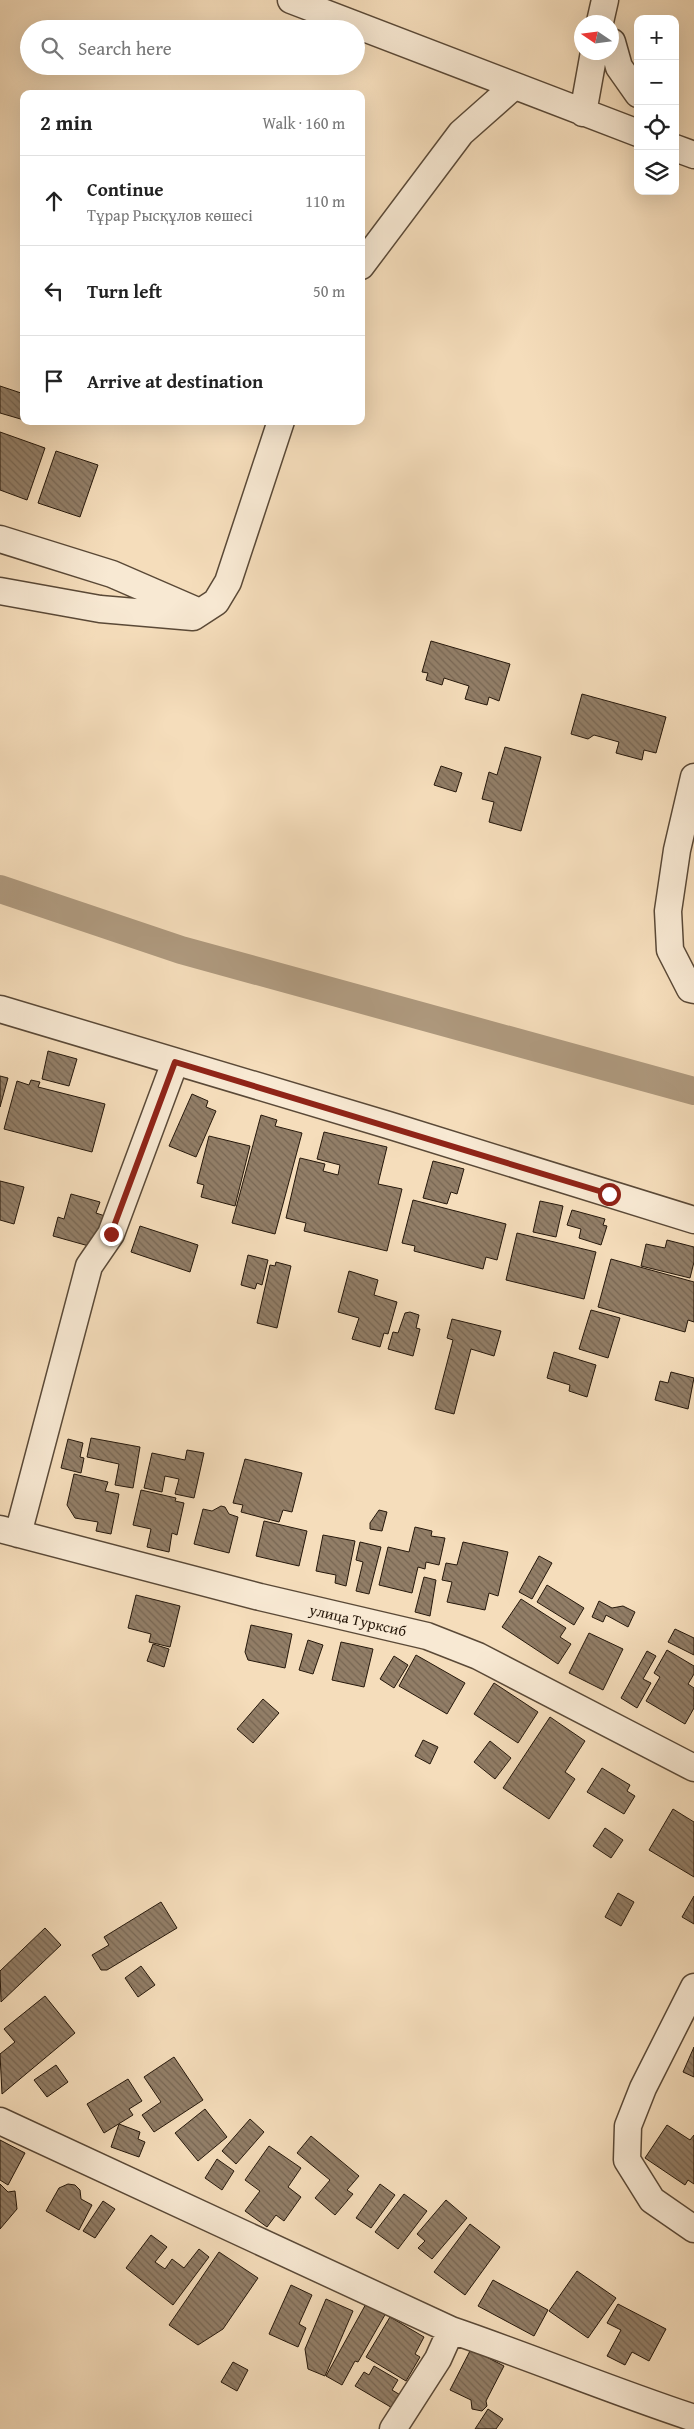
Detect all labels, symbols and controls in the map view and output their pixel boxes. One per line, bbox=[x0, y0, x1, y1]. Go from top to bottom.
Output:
north arrow bbox=[574, 15, 619, 60]
map controls bbox=[634, 15, 679, 195]
button: + bbox=[634, 15, 679, 60]
search box bbox=[20, 20, 365, 75]
icon: search bbox=[38, 34, 66, 62]
text: Search here bbox=[78, 34, 172, 62]
button: − bbox=[634, 60, 679, 105]
button: locate bbox=[634, 105, 679, 150]
text: 2 min bbox=[40, 107, 92, 138]
text: Walk · 160 m bbox=[262, 111, 345, 135]
button: layers bbox=[634, 150, 679, 195]
text: Continue bbox=[87, 175, 164, 203]
icon: ahead bbox=[40, 187, 68, 215]
text: 110 m bbox=[305, 189, 345, 213]
text: Тұрар Рысқұлов көшесі bbox=[87, 203, 253, 227]
icon: left bbox=[40, 277, 68, 305]
text: Turn left bbox=[87, 277, 162, 305]
text: 50 m bbox=[313, 279, 345, 303]
icon: arrive bbox=[40, 367, 68, 395]
text: Arrive at destination bbox=[87, 367, 263, 395]
route start bbox=[598, 1183, 621, 1206]
route end bbox=[100, 1223, 123, 1246]
street label: улица Турксиб bbox=[306, 1598, 409, 1641]

